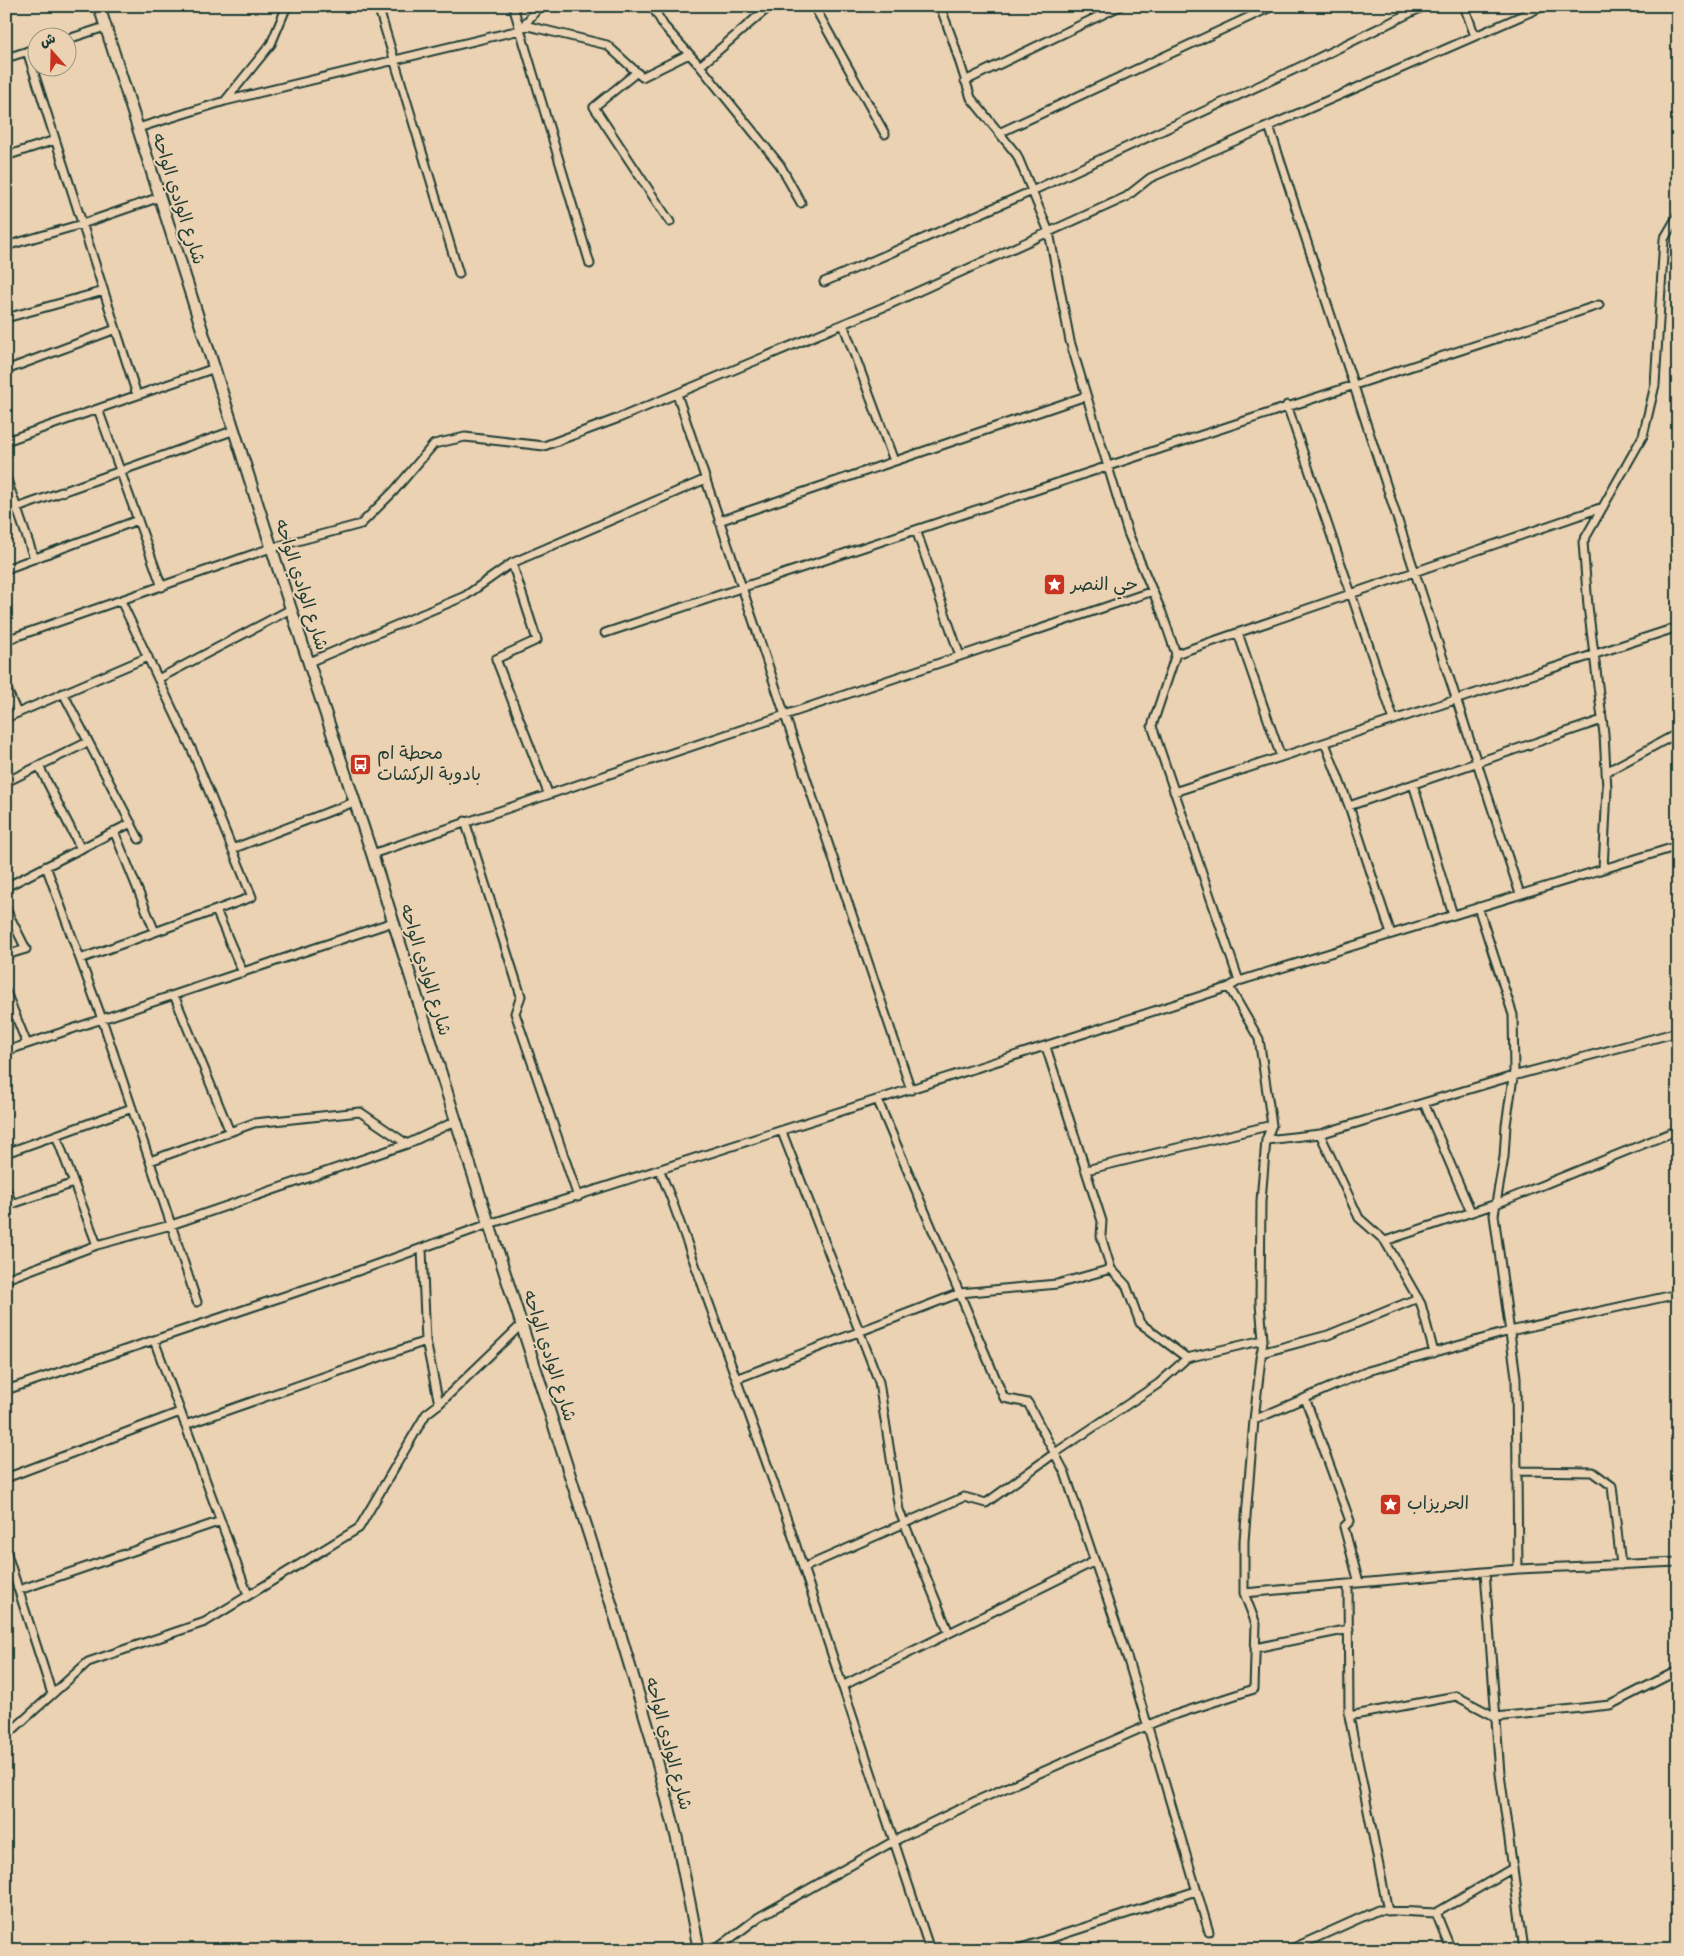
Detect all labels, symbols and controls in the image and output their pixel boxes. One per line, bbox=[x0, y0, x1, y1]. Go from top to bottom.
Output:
north arrow bbox=[28, 28, 78, 78]
text: ش bbox=[38, 30, 58, 52]
street label: شارع الوادي الواحه bbox=[145, 130, 211, 268]
street label: شارع الوادي الواحه bbox=[268, 516, 334, 654]
place icon: حي النصر bbox=[1043, 573, 1067, 597]
place label: حي النصر bbox=[1069, 573, 1138, 600]
place label: محطة ام بادوبة الركشات bbox=[377, 742, 481, 787]
bus stop icon: محطة ام بادوبة الركشات bbox=[349, 752, 373, 776]
street label: شارع الوادي الواحه bbox=[394, 901, 456, 1039]
street label: شارع الوادي الواحه bbox=[516, 1287, 582, 1425]
place icon: الحريزاب bbox=[1379, 1492, 1403, 1516]
place label: الحريزاب bbox=[1407, 1492, 1469, 1516]
street label: شارع الوادي الواحه bbox=[639, 1675, 697, 1813]

